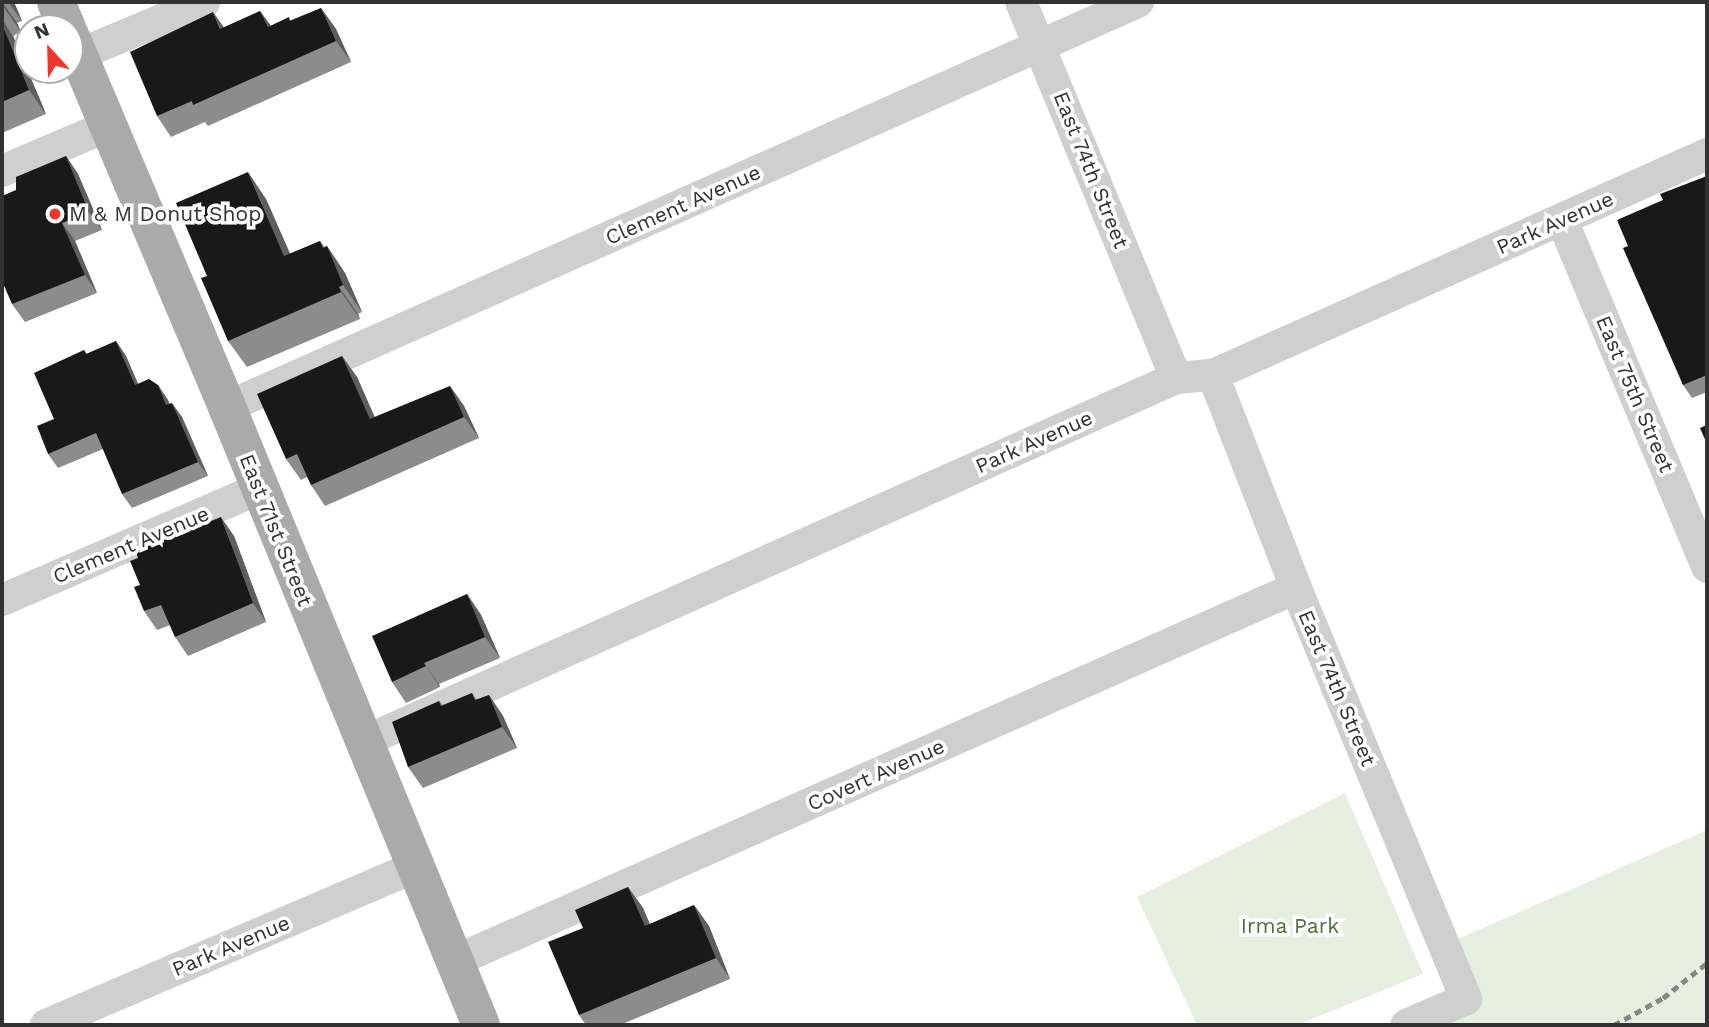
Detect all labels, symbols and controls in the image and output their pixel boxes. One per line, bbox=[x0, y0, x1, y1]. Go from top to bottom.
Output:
north arrow bbox=[14, 14, 84, 84]
text: N bbox=[31, 18, 53, 44]
street label: East 74th Street bbox=[1048, 88, 1134, 252]
street label: Clement Avenue bbox=[601, 159, 765, 251]
street label: Park Avenue bbox=[1492, 186, 1618, 260]
place label: M & M Donut Shop bbox=[69, 201, 261, 227]
marker: M & M Donut Shop bbox=[47, 206, 63, 222]
street label: East 75th Street bbox=[1590, 312, 1680, 476]
street label: Park Avenue bbox=[971, 405, 1097, 479]
street label: East 71st Street bbox=[234, 450, 318, 610]
street label: Clement Avenue bbox=[49, 501, 213, 589]
street label: East 74th Street bbox=[1293, 606, 1381, 770]
street label: Covert Avenue bbox=[803, 733, 949, 817]
street label: Park Avenue bbox=[168, 910, 294, 982]
park label: Irma Park bbox=[1241, 913, 1339, 939]

